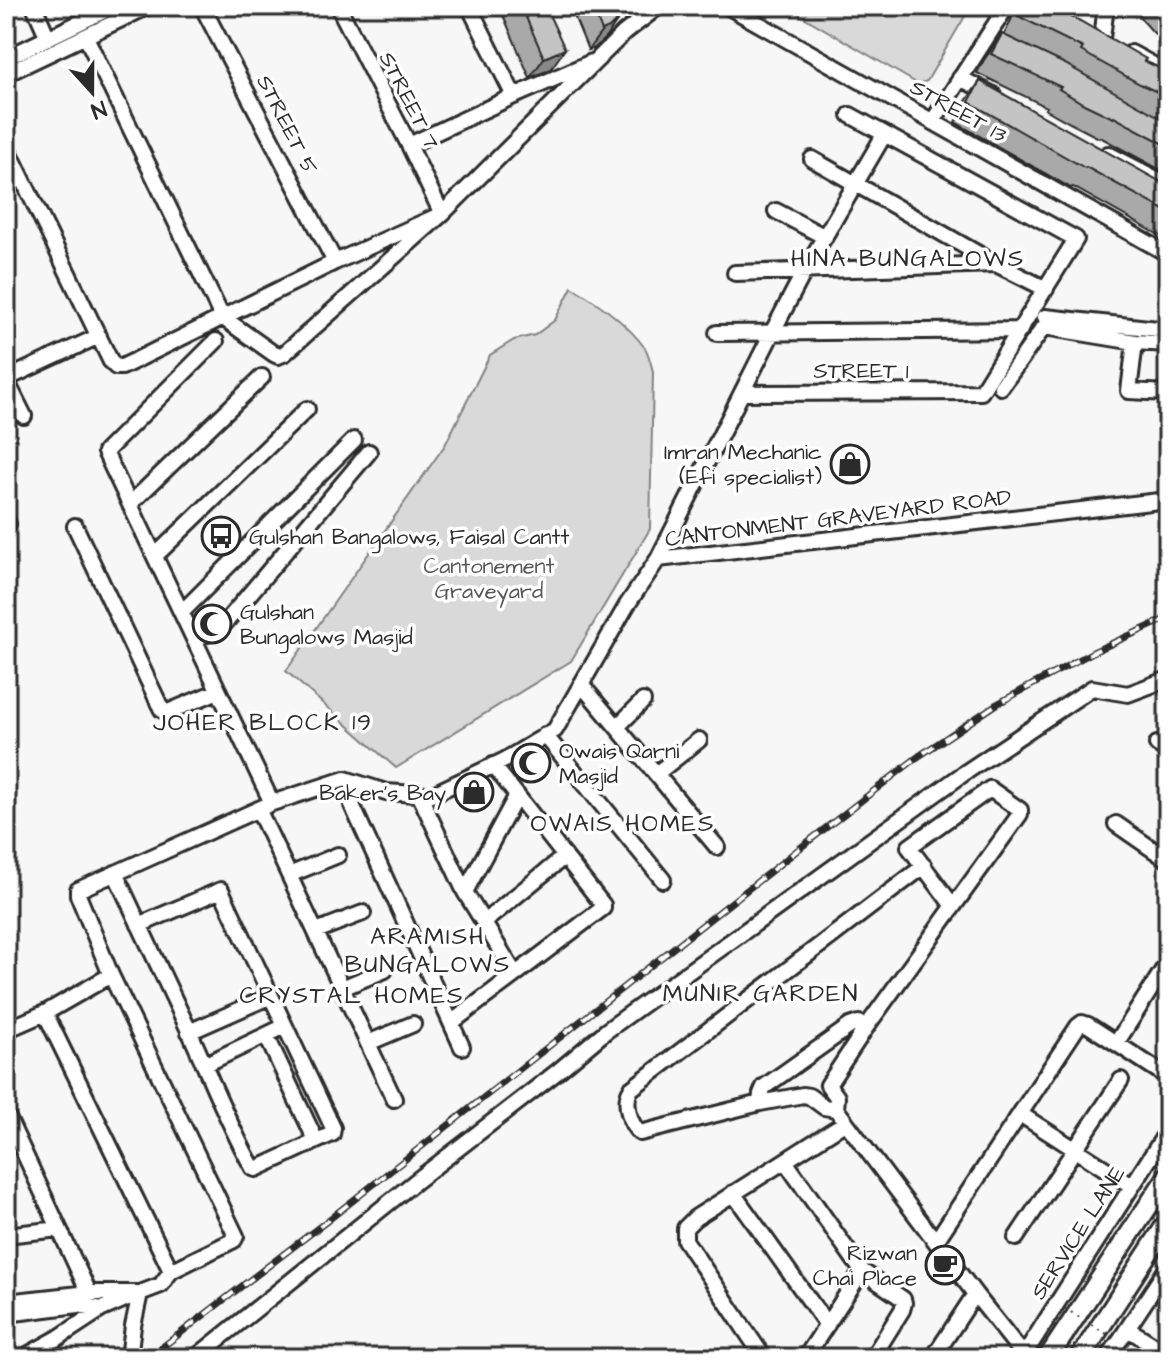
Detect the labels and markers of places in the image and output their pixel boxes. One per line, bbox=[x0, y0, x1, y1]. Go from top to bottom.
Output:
place label: Imran Mechanic (Efi specialist) bbox=[664, 437, 822, 493]
shop icon: Imran Mechanic (Efi specialist) bbox=[829, 443, 871, 485]
bus stop icon: Gulshan Bangalows, Faisal Cantt bbox=[200, 515, 242, 557]
place label: Gulshan Bangalows, Faisal Cantt bbox=[249, 522, 569, 554]
place label: Gulshan Bungalows Masjid bbox=[240, 597, 413, 654]
mosque icon: Gulshan Bungalows Masjid bbox=[191, 603, 233, 645]
place label: Owais Qarni Masjid bbox=[559, 736, 679, 792]
mosque icon: Owais Qarni Masjid bbox=[510, 742, 552, 784]
shop icon: Baker's Bay bbox=[453, 771, 495, 813]
place label: Baker's Bay bbox=[319, 778, 446, 810]
place label: Rizwan Chai Place bbox=[813, 1238, 917, 1294]
cafe icon: Rizwan Chai Place bbox=[924, 1244, 966, 1286]

